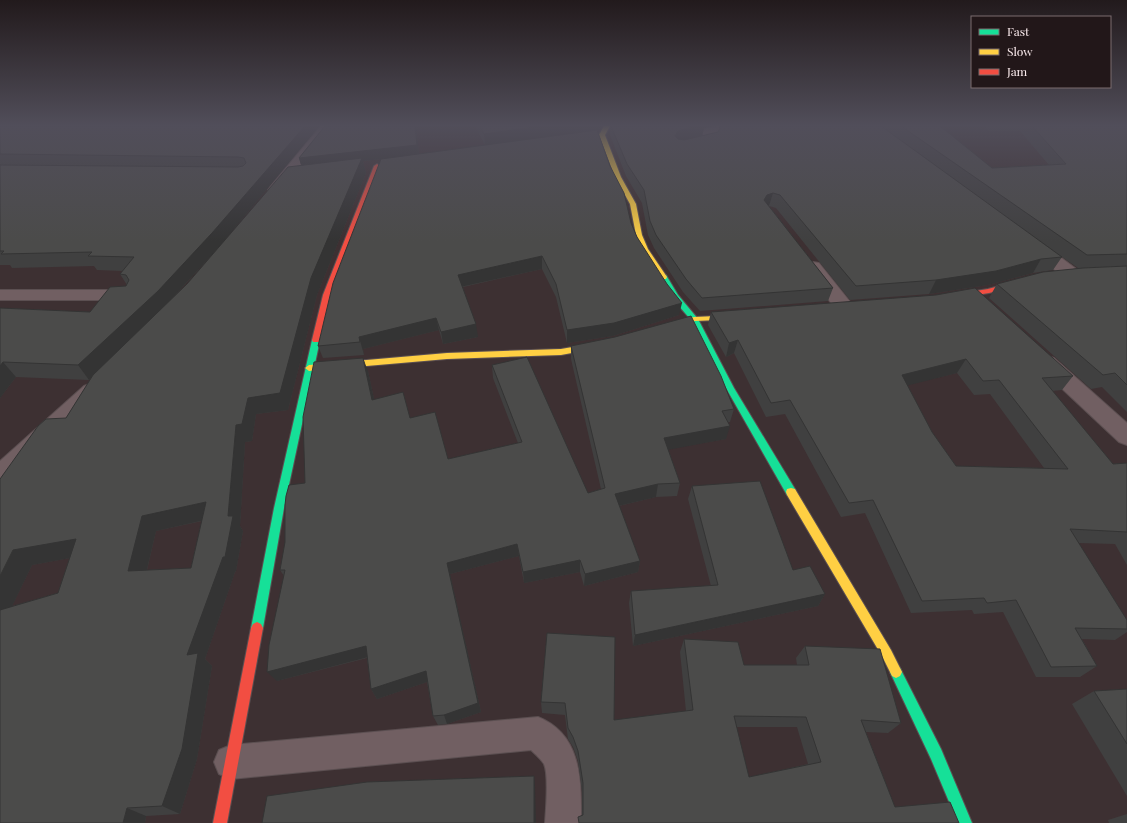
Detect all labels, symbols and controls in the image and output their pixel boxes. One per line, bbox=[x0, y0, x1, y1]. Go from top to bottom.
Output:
legend bbox=[971, 16, 1111, 88]
text: Fast bbox=[1007, 23, 1030, 39]
text: Slow bbox=[1007, 43, 1033, 59]
text: Jam bbox=[1006, 63, 1028, 79]

